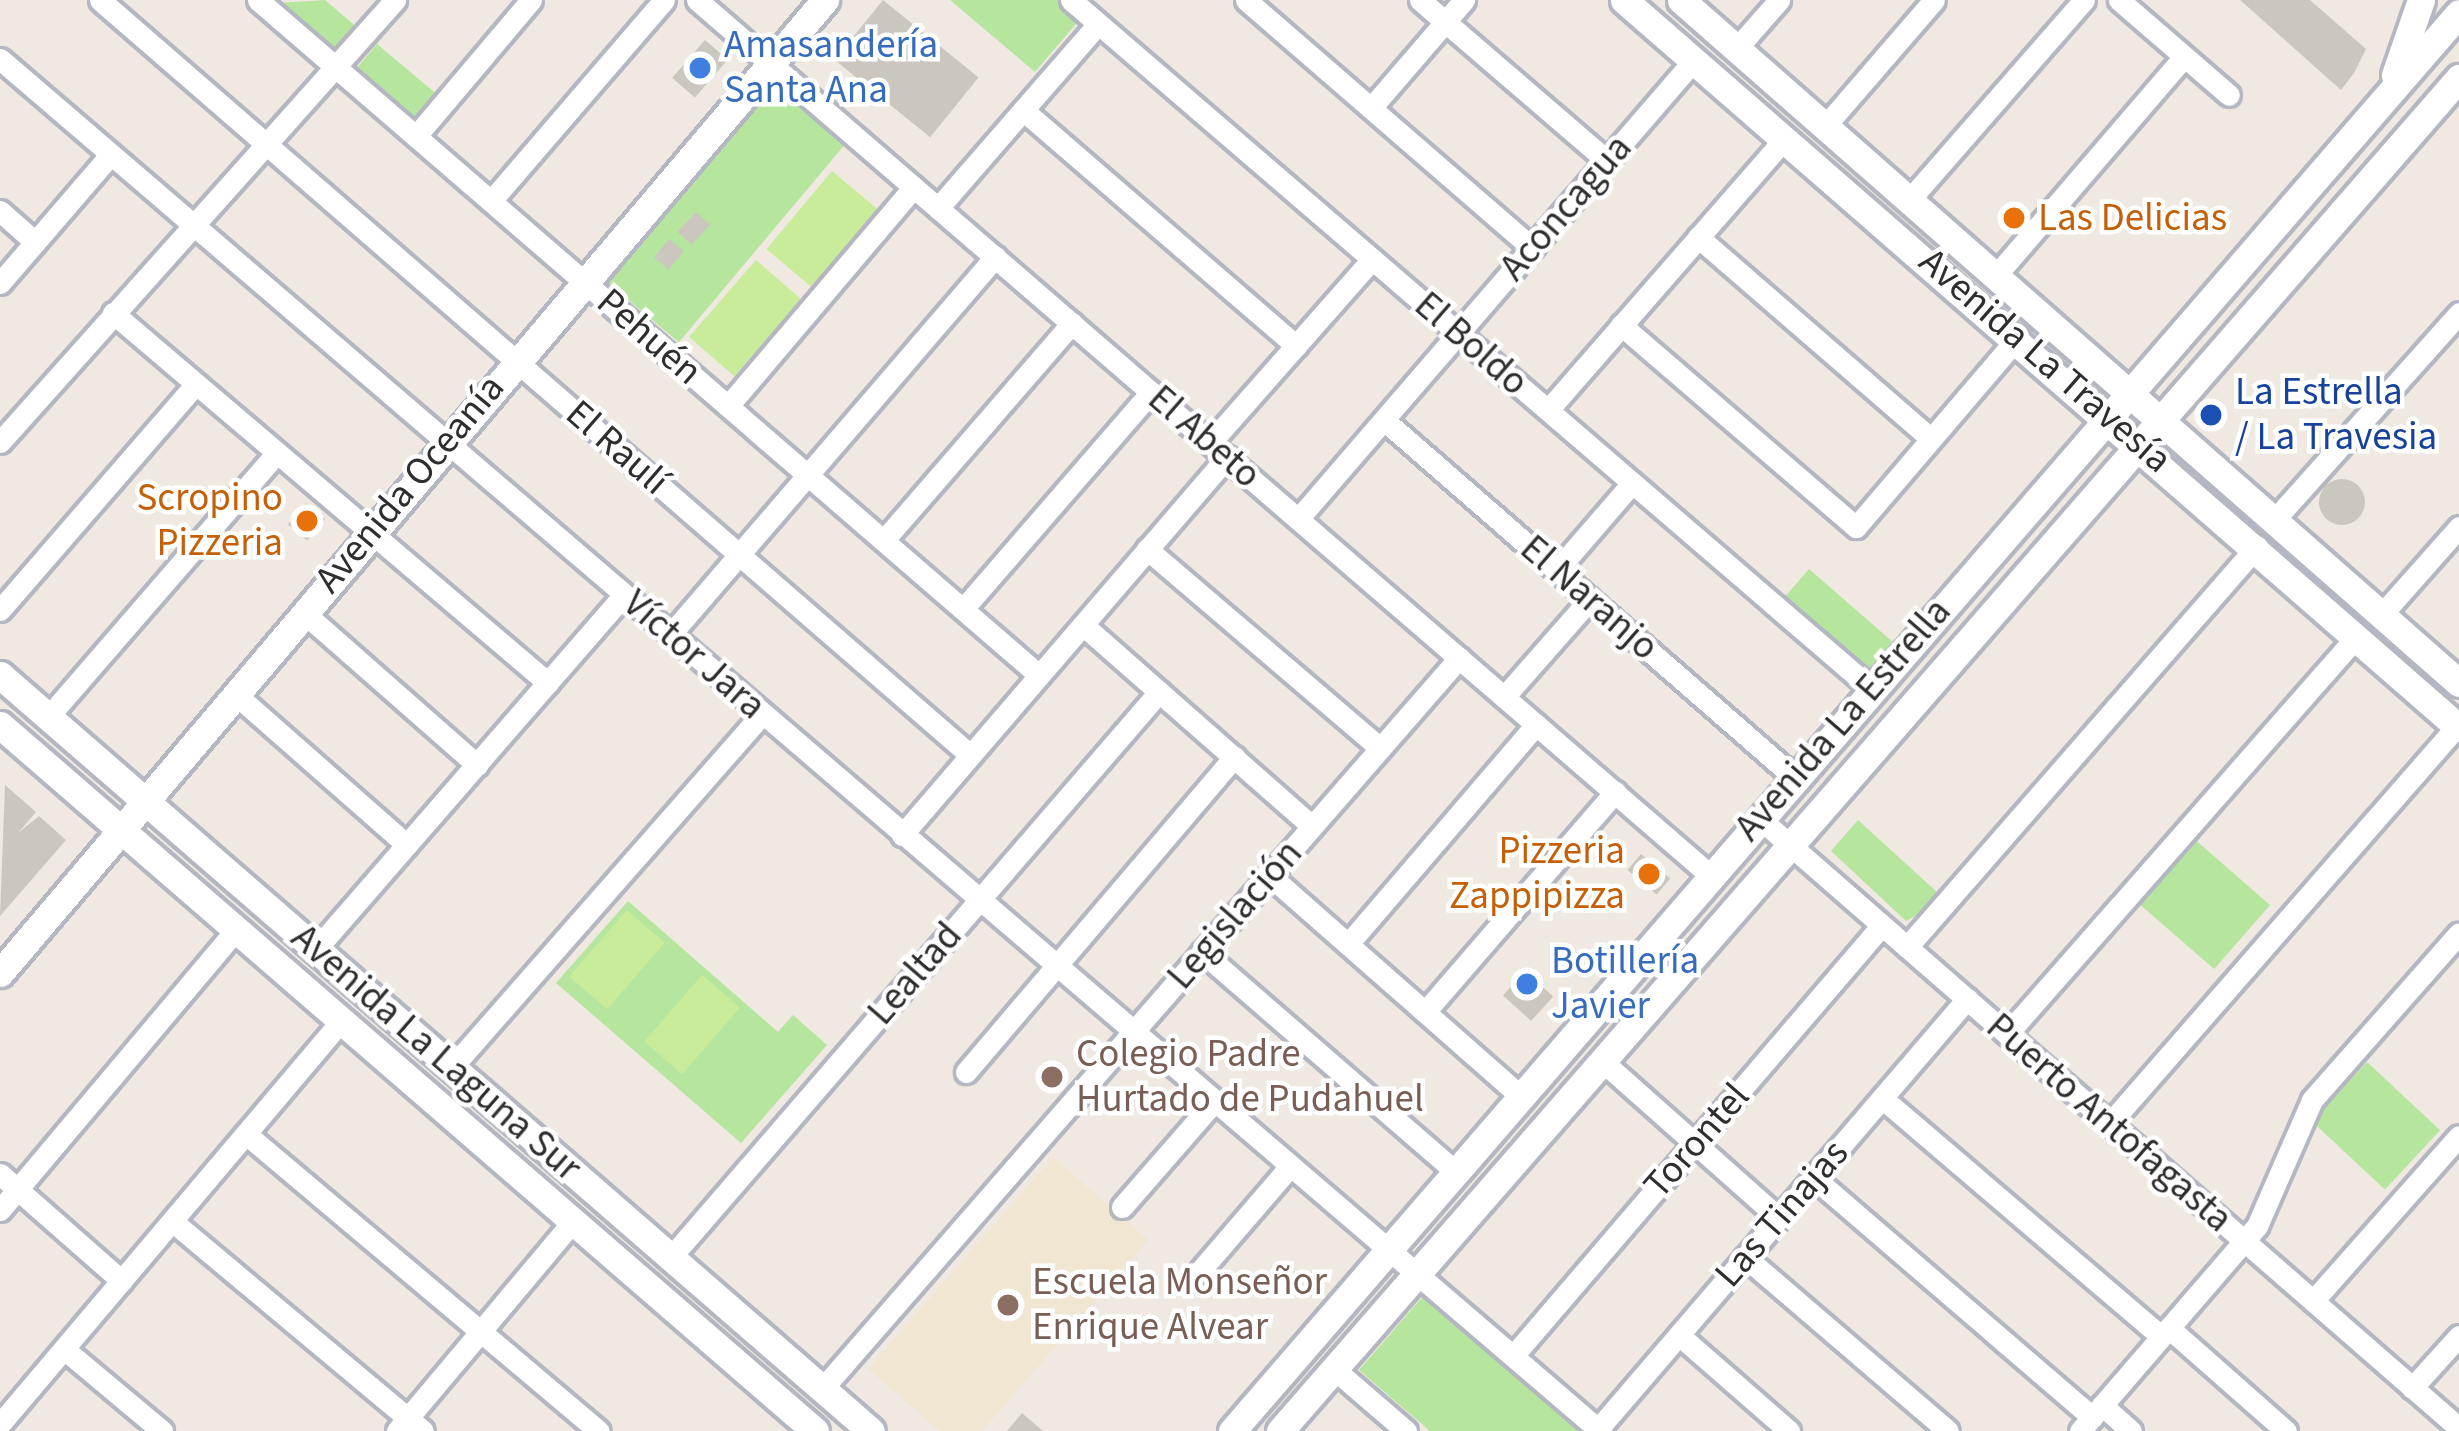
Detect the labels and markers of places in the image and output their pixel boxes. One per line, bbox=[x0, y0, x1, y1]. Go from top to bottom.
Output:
place label: Amasandería Santa Ana bbox=[724, 23, 938, 114]
marker: Amasandería Santa Ana bbox=[687, 55, 713, 81]
place label: Las Delicias bbox=[2038, 195, 2227, 241]
marker: Las Delicias bbox=[2001, 205, 2027, 231]
place label: La Estrella / La Travesia bbox=[2235, 370, 2437, 461]
marker: La Estrella / La Travesia bbox=[2198, 402, 2224, 428]
place label: Scropino Pizzeria bbox=[136, 476, 283, 567]
marker: Scropino Pizzeria bbox=[294, 508, 320, 534]
place label: Pizzeria Zappipizza bbox=[1449, 829, 1625, 920]
marker: Pizzeria Zappipizza bbox=[1636, 861, 1662, 887]
place label: Botillería Javier bbox=[1551, 939, 1699, 1030]
marker: Botillería Javier bbox=[1514, 971, 1540, 997]
place label: Colegio Padre Hurtado de Pudahuel bbox=[1076, 1032, 1424, 1123]
marker: Colegio Padre Hurtado de Pudahuel bbox=[1039, 1064, 1065, 1090]
place label: Escuela Monseñor Enrique Alvear bbox=[1032, 1260, 1327, 1351]
marker: Escuela Monseñor Enrique Alvear bbox=[995, 1292, 1021, 1318]

